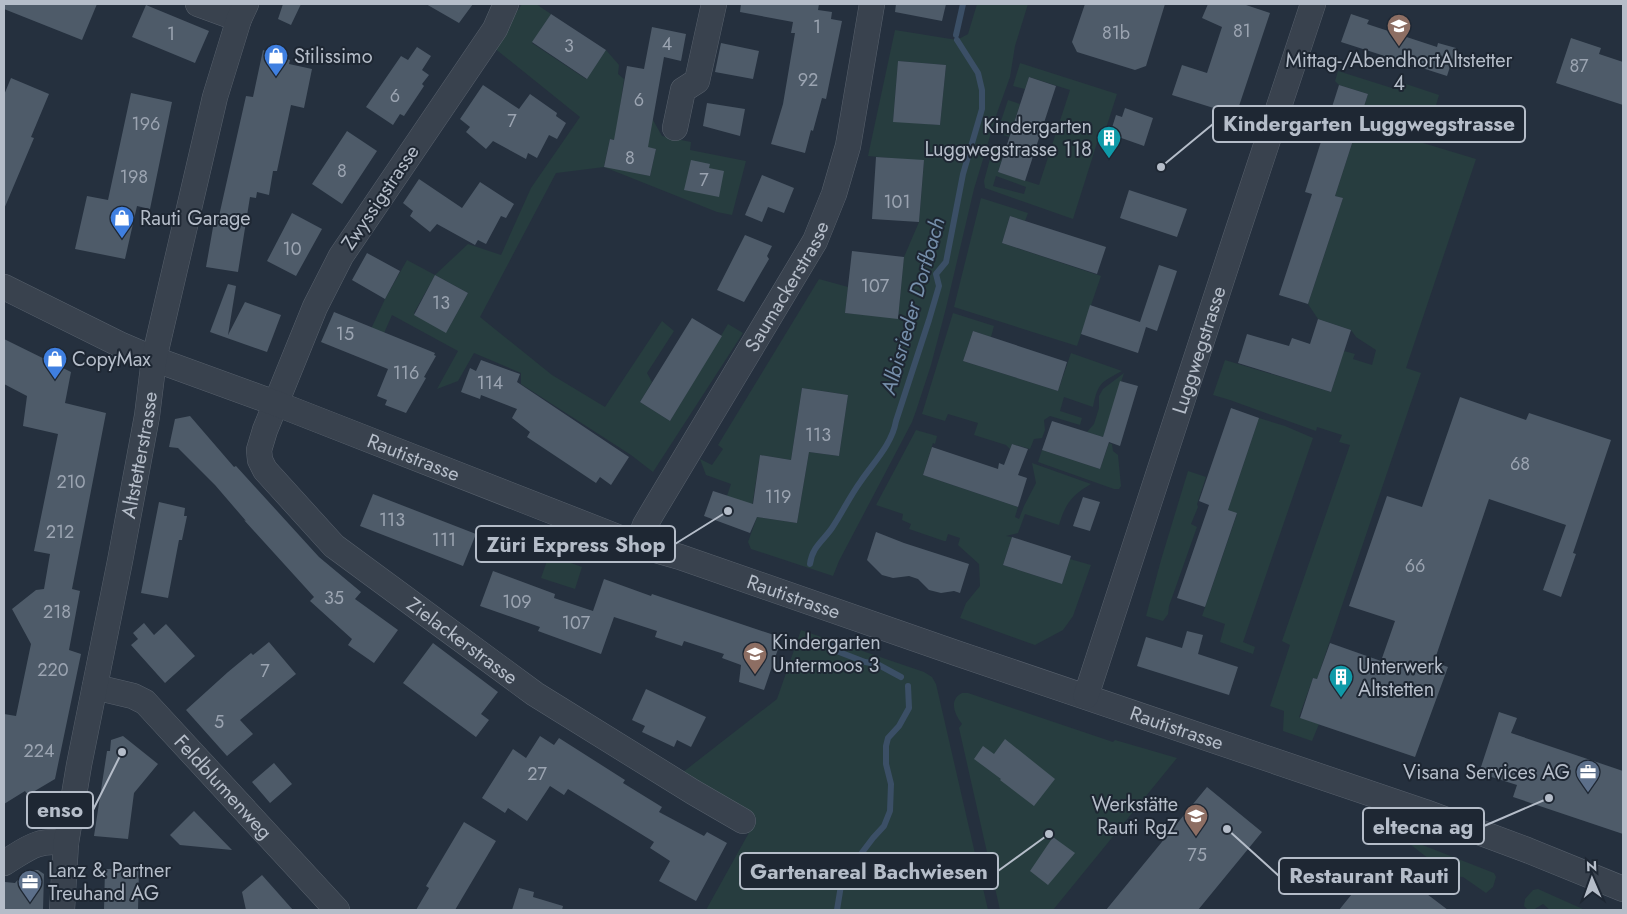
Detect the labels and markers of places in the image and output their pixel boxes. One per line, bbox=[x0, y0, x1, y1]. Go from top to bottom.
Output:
school or university icon: Mittag-/AbendhortAltstetter 4 bbox=[1386, 13, 1412, 47]
place label: Stilissimo bbox=[294, 42, 373, 71]
shop icon: Stilissimo bbox=[263, 43, 289, 77]
place label: Mittag-/AbendhortAltstetter 4 bbox=[1286, 46, 1513, 98]
callout: Kindergarten Luggwegstrasse bbox=[1213, 106, 1525, 142]
place label: Kindergarten Luggwegstrasse 118 bbox=[924, 112, 1092, 164]
building icon: Kindergarten Luggwegstrasse 118 bbox=[1096, 125, 1122, 159]
place label: Rauti Garage bbox=[140, 204, 251, 233]
shop icon: Rauti Garage bbox=[109, 205, 135, 239]
place label: CopyMax bbox=[72, 345, 151, 374]
shop icon: CopyMax bbox=[42, 346, 68, 380]
callout: Züri Express Shop bbox=[476, 526, 675, 562]
place label: Kindergarten Untermoos 3 bbox=[772, 628, 881, 680]
school or university icon: Kindergarten Untermoos 3 bbox=[742, 641, 768, 675]
place label: Unterwerk Altstetten bbox=[1358, 652, 1443, 704]
building icon: Unterwerk Altstetten bbox=[1328, 664, 1354, 698]
place label: Visana Services AG bbox=[1403, 758, 1570, 787]
office icon: Visana Services AG bbox=[1575, 759, 1601, 793]
place label: Werkstätte Rauti RgZ bbox=[1091, 790, 1178, 842]
callout: enso bbox=[27, 792, 93, 828]
school or university icon: Werkstätte Rauti RgZ bbox=[1183, 803, 1209, 837]
callout: eltecna ag bbox=[1363, 808, 1484, 844]
callout: Gartenareal Bachwiesen bbox=[740, 853, 998, 889]
place label: Lanz & Partner Treuhand AG bbox=[48, 856, 171, 908]
callout: Restaurant Rauti bbox=[1279, 858, 1459, 894]
office icon: Lanz & Partner Treuhand AG bbox=[17, 869, 43, 903]

